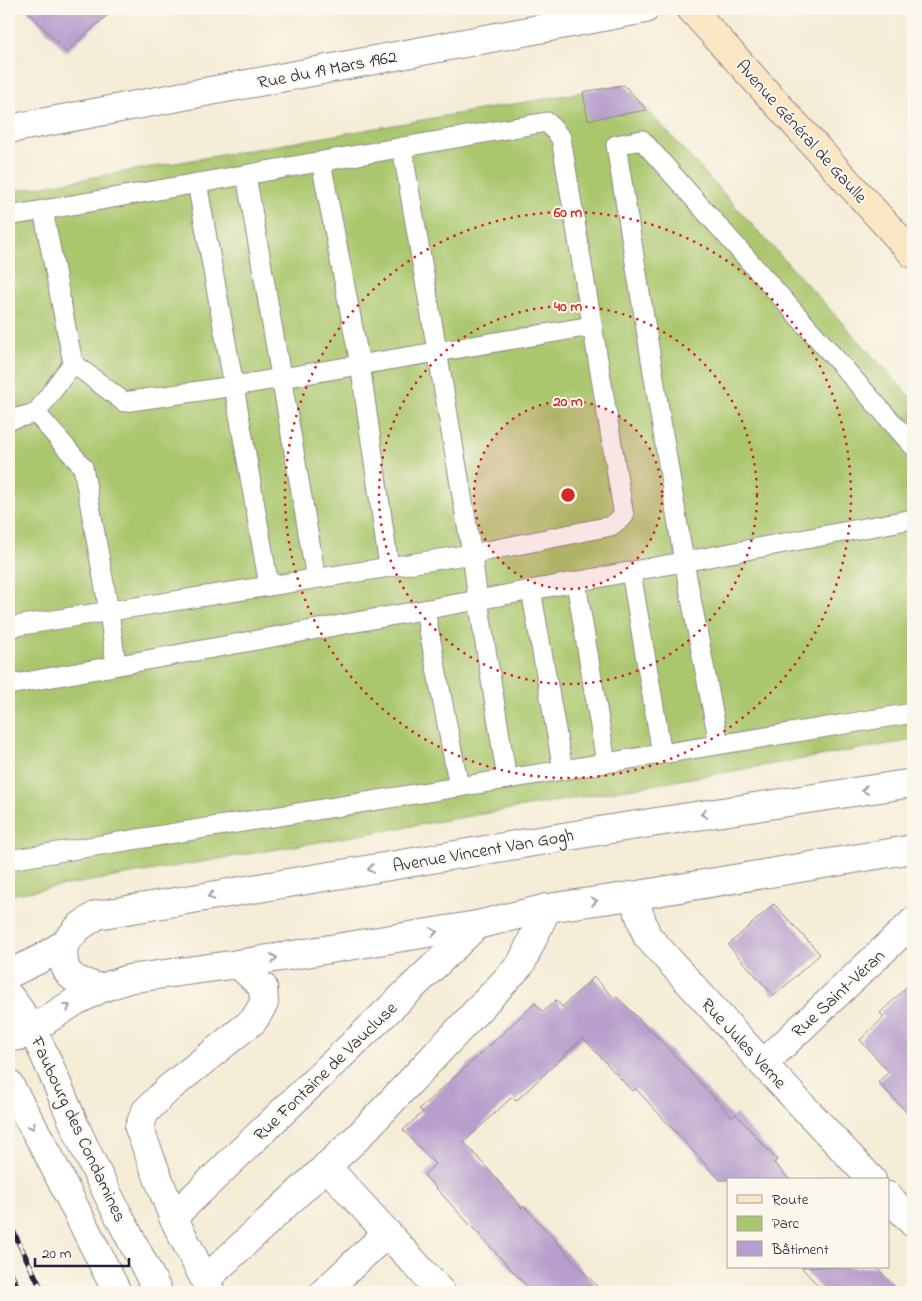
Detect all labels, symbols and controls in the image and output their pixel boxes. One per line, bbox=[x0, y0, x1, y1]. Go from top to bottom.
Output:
street label: Rue du 19 Mars 1962 bbox=[256, 45, 399, 97]
street label: Avenue Général de Gaulle bbox=[729, 55, 873, 211]
text: 60 m bbox=[553, 202, 583, 224]
text: 40 m bbox=[553, 296, 582, 318]
text: 20 m bbox=[552, 391, 583, 413]
centre of rings bbox=[559, 486, 577, 504]
one-way arrow bbox=[861, 784, 869, 795]
one-way arrow bbox=[700, 809, 709, 819]
street label: Avenue Vincent Van Gogh bbox=[391, 823, 576, 882]
one-way arrow bbox=[367, 863, 376, 873]
one-way arrow bbox=[207, 890, 215, 900]
one-way arrow bbox=[589, 897, 598, 907]
one-way arrow bbox=[430, 927, 438, 938]
street label: Rue Saint-Véran bbox=[787, 944, 892, 1045]
one-way arrow bbox=[269, 954, 278, 964]
street label: Rue Jules Verne bbox=[694, 993, 792, 1096]
street label: Rue Fontaine de Vaucluse bbox=[249, 996, 405, 1148]
one-way arrow bbox=[61, 1004, 70, 1013]
street label: Faubourg des Condamines bbox=[21, 1032, 132, 1227]
one-way arrow bbox=[26, 1121, 36, 1130]
legend bbox=[727, 1178, 890, 1268]
text: Route bbox=[772, 1189, 809, 1211]
text: Parc bbox=[772, 1213, 800, 1235]
scale bar bbox=[35, 1236, 129, 1268]
text: Bâtiment bbox=[771, 1239, 829, 1261]
text: 20 m bbox=[42, 1243, 72, 1265]

